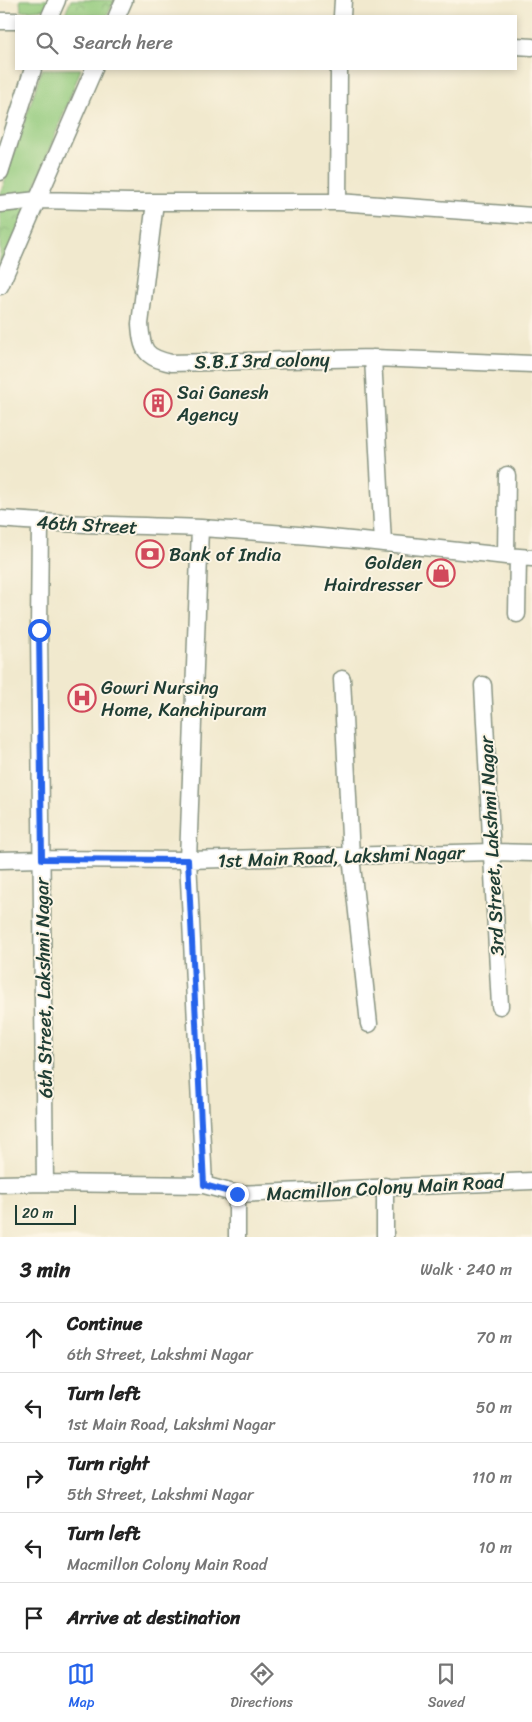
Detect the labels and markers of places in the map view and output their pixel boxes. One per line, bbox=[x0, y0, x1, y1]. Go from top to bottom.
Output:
place label: Sai Ganesh Agency bbox=[176, 376, 269, 431]
building icon: Sai Ganesh Agency bbox=[143, 388, 173, 418]
place label: Bank of India bbox=[169, 538, 282, 571]
bank icon: Bank of India bbox=[135, 539, 165, 569]
place label: Golden Hairdresser bbox=[324, 546, 423, 601]
shop icon: Golden Hairdresser bbox=[426, 558, 456, 588]
place label: Gowri Nursing Home, Kanchipuram bbox=[101, 671, 267, 726]
hospital icon: Gowri Nursing Home, Kanchipuram bbox=[67, 683, 97, 713]

